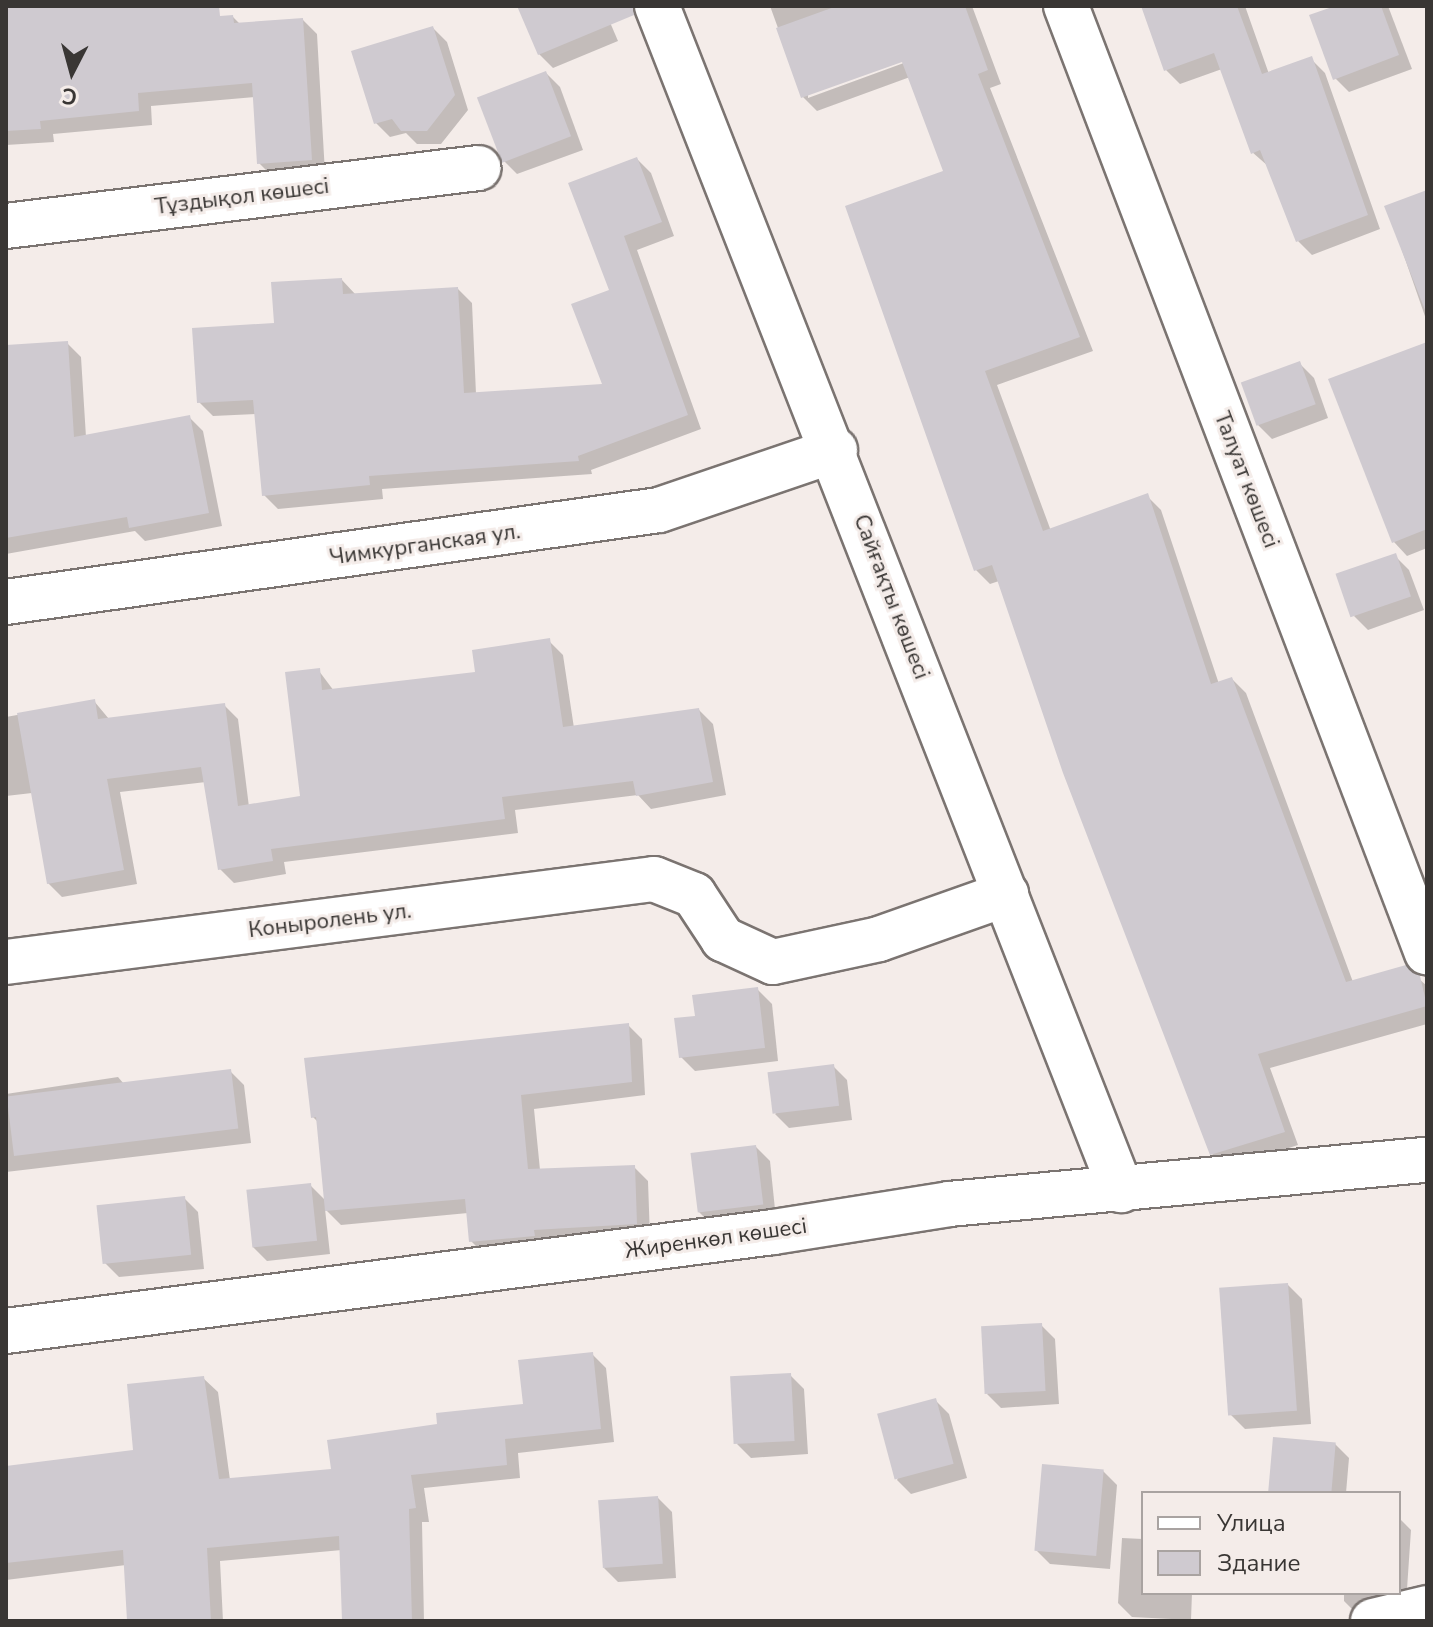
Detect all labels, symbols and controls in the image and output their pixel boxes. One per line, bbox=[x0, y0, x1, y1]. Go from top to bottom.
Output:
north arrow bbox=[32, 32, 112, 112]
text: С bbox=[60, 80, 79, 112]
street label: Тұздықол көшесі bbox=[153, 173, 331, 221]
street label: Талуат көшесі bbox=[1208, 408, 1284, 552]
street label: Сайғақты көшесі bbox=[847, 511, 935, 683]
street label: Чимкурганская ул. bbox=[328, 519, 522, 571]
street label: Коныролень ул. bbox=[247, 898, 413, 944]
street label: Жиренкөл көшесі bbox=[623, 1213, 809, 1265]
legend bbox=[1141, 1491, 1401, 1595]
text: Улица bbox=[1217, 1507, 1286, 1539]
text: Здание bbox=[1217, 1547, 1301, 1579]

